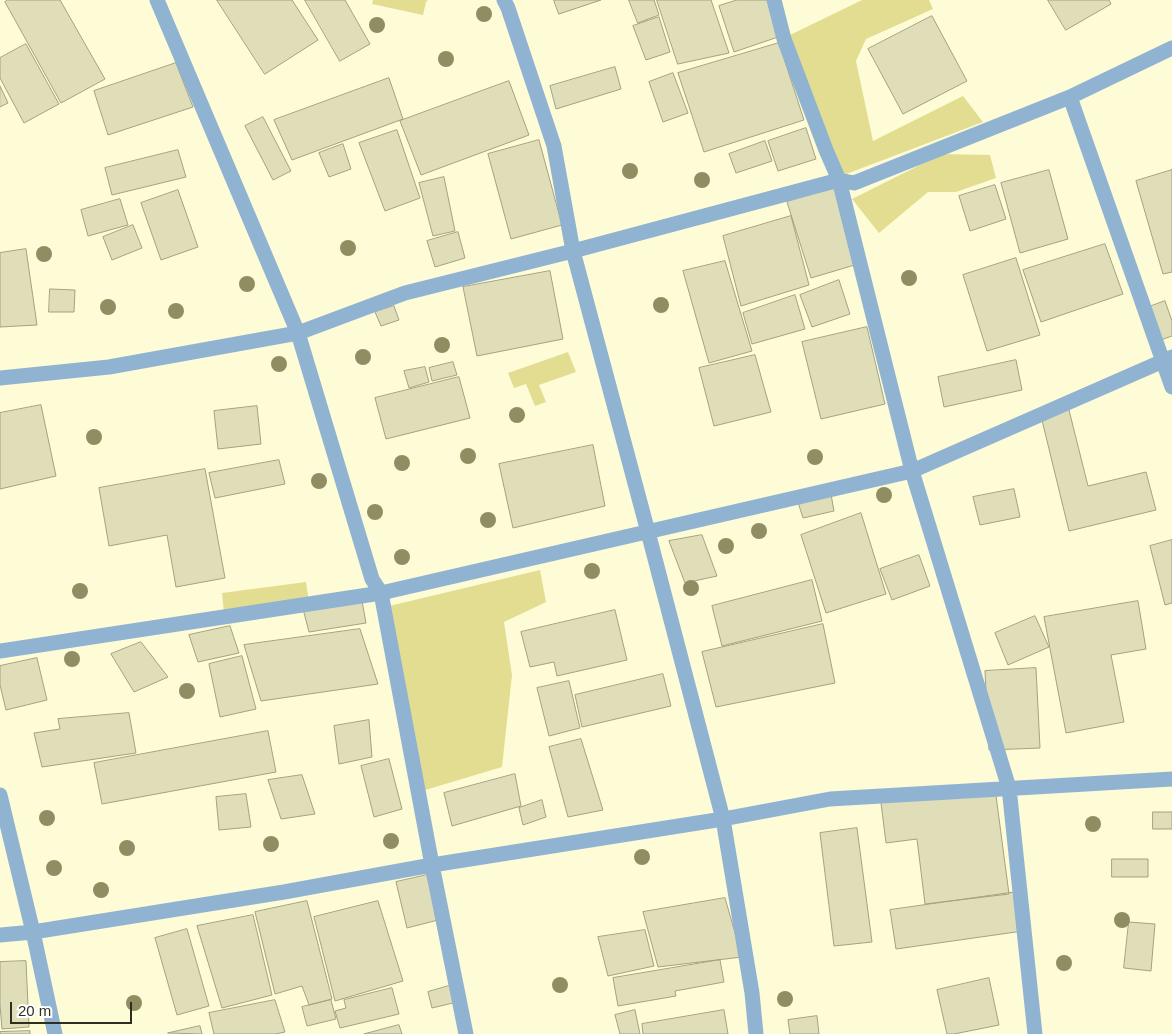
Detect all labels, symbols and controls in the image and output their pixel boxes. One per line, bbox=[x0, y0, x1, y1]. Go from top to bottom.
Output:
scale bar bbox=[12, 992, 135, 1024]
text: 20 m bbox=[18, 1002, 51, 1019]

